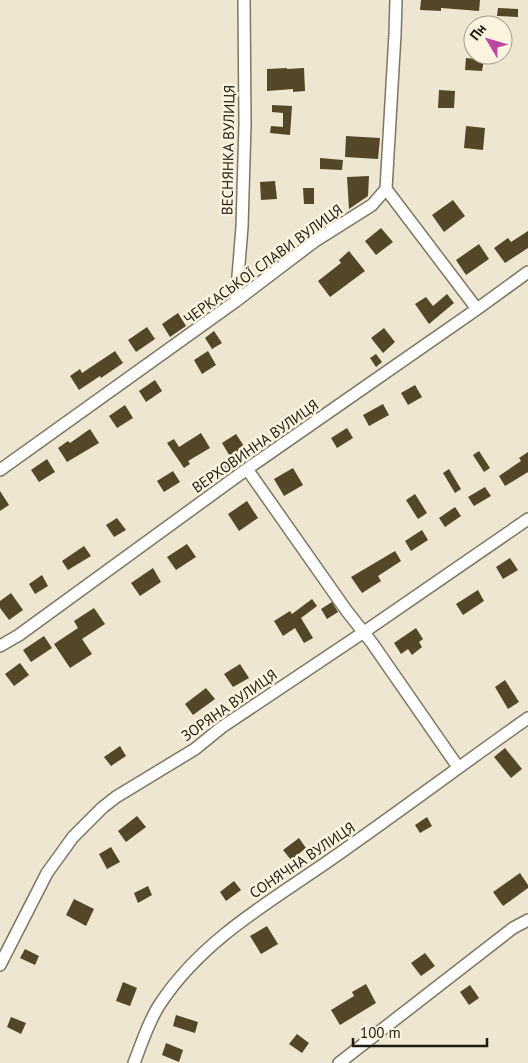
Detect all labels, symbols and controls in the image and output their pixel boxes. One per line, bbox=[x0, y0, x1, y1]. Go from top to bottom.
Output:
north arrow bbox=[463, 15, 513, 65]
text: Пн bbox=[466, 20, 490, 44]
street label: ВЕСНЯНКА ВУЛИЦЯ bbox=[217, 85, 239, 215]
street label: ЧЕРКАСЬКОЇ СЛАВИ ВУЛИЦЯ bbox=[180, 200, 346, 328]
street label: ВЕРХОВИННА ВУЛИЦЯ bbox=[188, 395, 322, 497]
street label: ЗОРЯНА ВУЛИЦЯ bbox=[177, 665, 281, 745]
street label: СОНЯЧНА ВУЛИЦЯ bbox=[246, 818, 358, 902]
scale bar bbox=[353, 1016, 487, 1048]
text: 100 m bbox=[360, 1023, 401, 1042]

